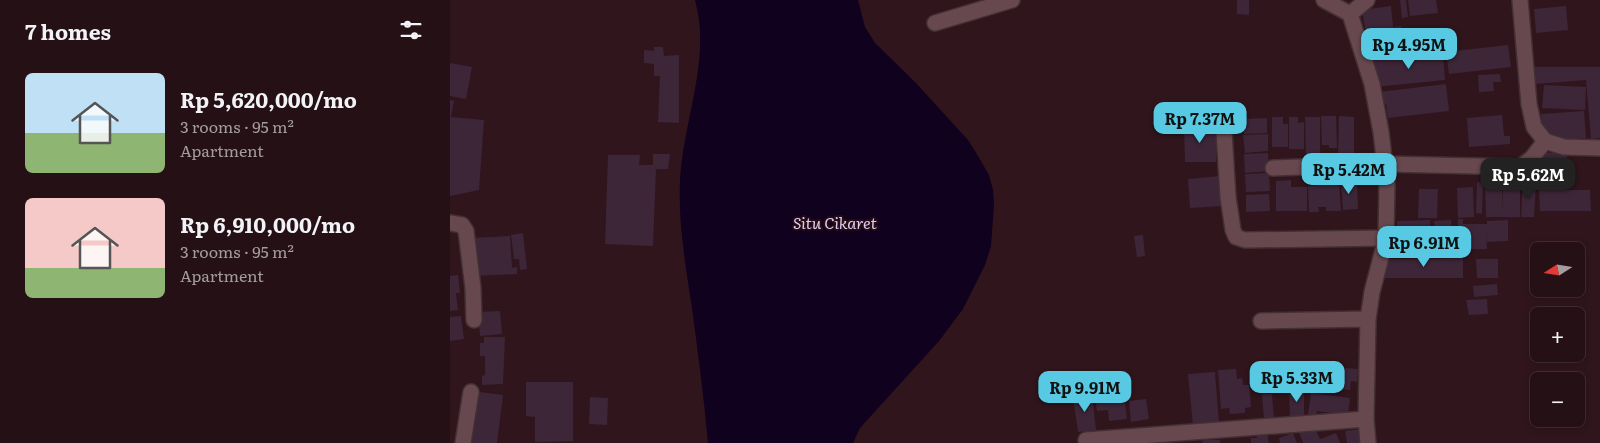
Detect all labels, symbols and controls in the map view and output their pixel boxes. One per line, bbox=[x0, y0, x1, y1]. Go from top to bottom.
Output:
text: 7 homes bbox=[25, 15, 111, 46]
icon: filters bbox=[397, 16, 425, 44]
pin: Rp 4.95M bbox=[1357, 28, 1461, 70]
text: Rp 4.95M bbox=[1372, 32, 1446, 56]
text: Rp 5,620,000/mo bbox=[180, 83, 357, 114]
icon: home bbox=[65, 93, 125, 153]
pin: Rp 7.37M bbox=[1148, 102, 1252, 144]
text: Rp 7.37M bbox=[1165, 106, 1235, 130]
text: 3 rooms · 95 m² bbox=[180, 114, 294, 138]
text: Apartment bbox=[180, 138, 264, 162]
pin: Rp 5.42M bbox=[1297, 152, 1401, 195]
text: Rp 5.42M bbox=[1313, 157, 1385, 181]
pin: Rp 5.62M bbox=[1476, 158, 1580, 200]
text: Rp 5.62M bbox=[1491, 162, 1565, 186]
text: Rp 6,910,000/mo bbox=[180, 208, 355, 239]
water label: Situ Cikaret bbox=[793, 210, 877, 234]
icon: home bbox=[65, 218, 125, 278]
pin: Rp 6.91M bbox=[1372, 226, 1476, 268]
text: Rp 6.91M bbox=[1388, 230, 1460, 254]
text: 3 rooms · 95 m² bbox=[180, 239, 294, 263]
north arrow bbox=[1530, 242, 1585, 298]
map controls bbox=[1530, 242, 1585, 427]
text: Apartment bbox=[180, 263, 264, 287]
button: + bbox=[1530, 307, 1585, 362]
pin: Rp 5.33M bbox=[1245, 360, 1349, 403]
text: Rp 5.33M bbox=[1261, 365, 1333, 389]
pin: Rp 9.91M bbox=[1033, 370, 1137, 413]
button: − bbox=[1530, 372, 1585, 427]
text: Rp 9.91M bbox=[1049, 375, 1121, 399]

